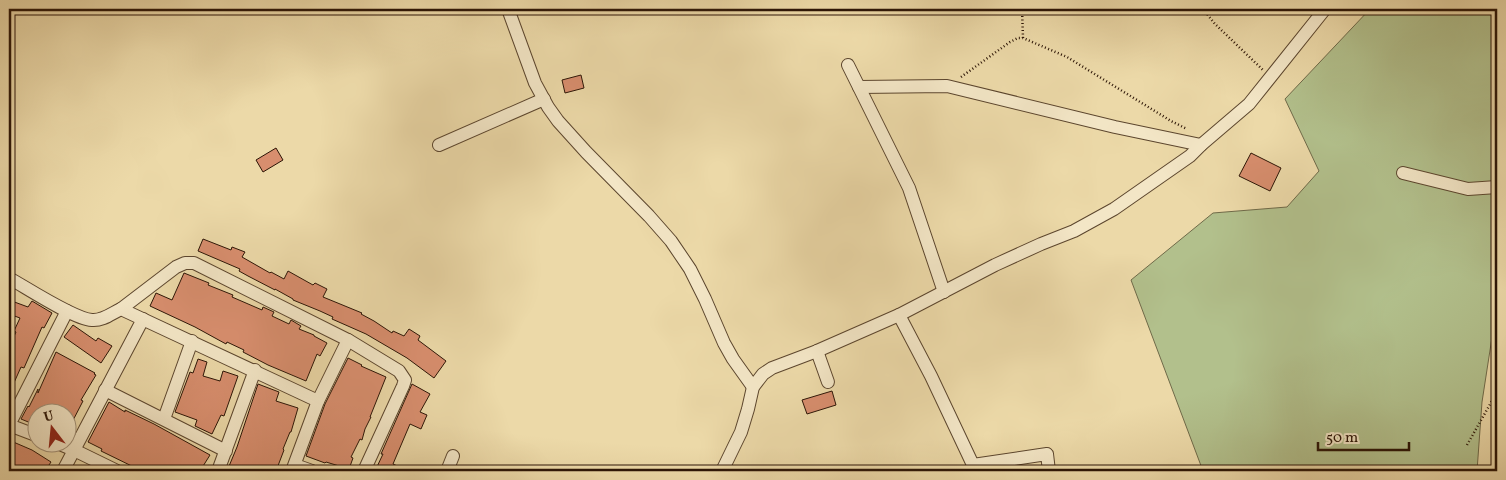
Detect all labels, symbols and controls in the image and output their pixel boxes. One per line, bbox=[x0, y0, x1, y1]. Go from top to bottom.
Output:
north arrow bbox=[28, 402, 78, 452]
text: U bbox=[42, 406, 56, 427]
scale bar bbox=[1318, 420, 1410, 452]
text: 50 m bbox=[1326, 428, 1358, 449]

